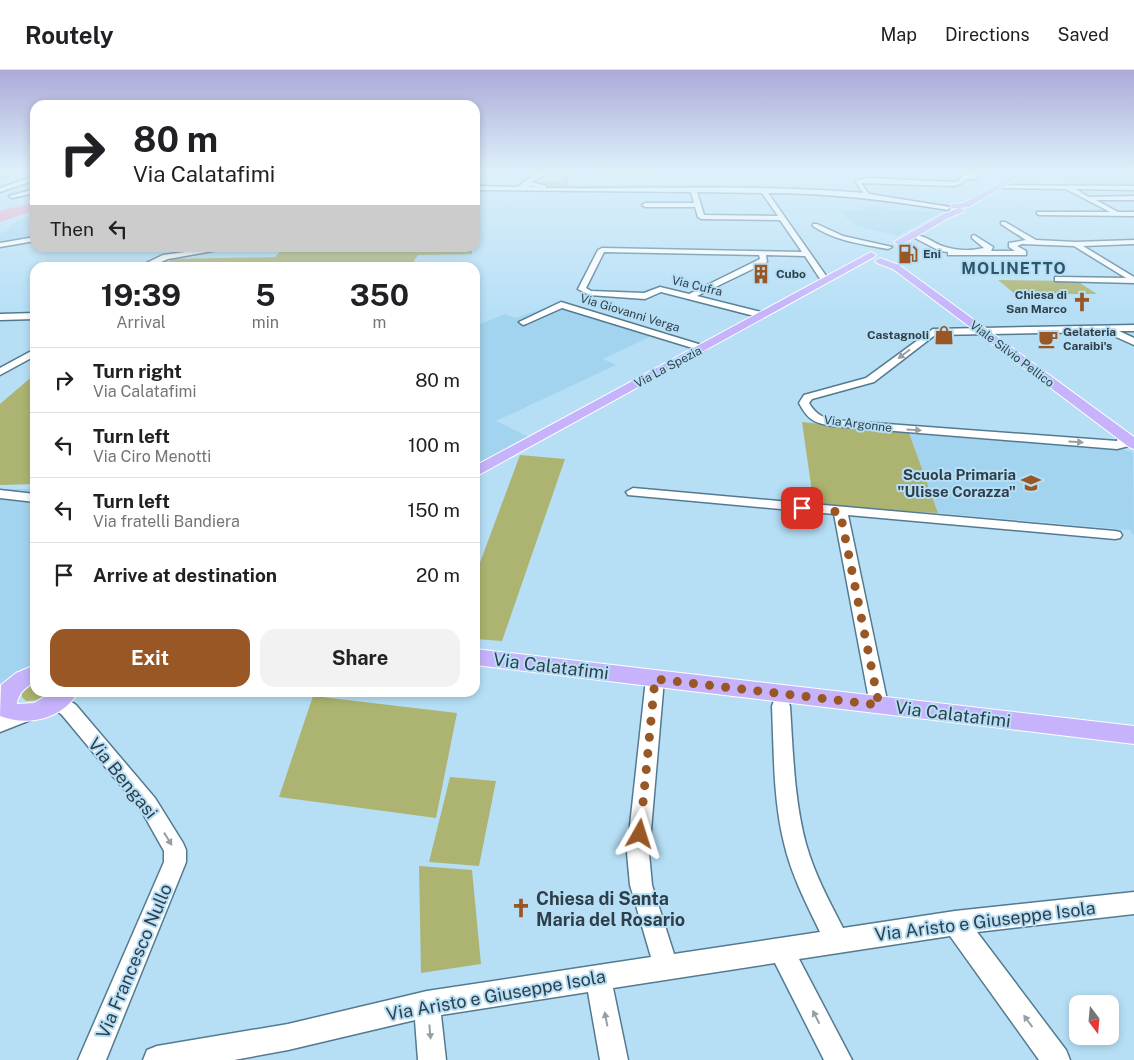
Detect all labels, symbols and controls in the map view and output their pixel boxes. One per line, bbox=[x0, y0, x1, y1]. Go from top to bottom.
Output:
text: Routely bbox=[25, 21, 114, 49]
text: Map bbox=[880, 24, 917, 45]
text: Directions bbox=[945, 24, 1030, 45]
text: Saved bbox=[1058, 24, 1109, 45]
text: 80 m bbox=[133, 119, 218, 160]
icon: right bbox=[50, 120, 115, 185]
text: Via Calatafimi bbox=[133, 161, 275, 187]
icon: left bbox=[104, 215, 132, 243]
text: Then bbox=[50, 218, 94, 240]
fuel station icon: Eni bbox=[897, 243, 919, 265]
place label: Eni bbox=[923, 247, 941, 261]
district label: MOLINETTO bbox=[961, 259, 1067, 278]
building icon: Cubo bbox=[750, 263, 772, 285]
place label: Cubo bbox=[776, 267, 806, 281]
street label: Via Cufra bbox=[670, 273, 724, 299]
text: 19:39 bbox=[101, 277, 181, 313]
text: 5 bbox=[255, 277, 276, 313]
text: 350 bbox=[350, 277, 409, 313]
place label: Chiesa di San Marco bbox=[1006, 288, 1067, 316]
street label: Via Giovanni Verga bbox=[578, 291, 682, 335]
church icon: Chiesa di San Marco bbox=[1071, 291, 1093, 313]
text: Arrival bbox=[116, 313, 166, 332]
text: min bbox=[252, 313, 279, 332]
text: m bbox=[373, 313, 386, 332]
street label: Viale Silvio Pellico bbox=[967, 318, 1057, 390]
shop icon: Castagnoli bbox=[933, 324, 955, 346]
place label: Gelateria Caraibi's bbox=[1063, 325, 1116, 353]
place label: Castagnoli bbox=[867, 328, 929, 342]
cafe icon: Gelateria Caraibi's bbox=[1037, 328, 1059, 350]
street label: Via La Spezia bbox=[632, 343, 704, 391]
one-way arrow bbox=[897, 349, 911, 359]
text: Turn right bbox=[93, 360, 182, 382]
icon: right bbox=[50, 366, 78, 394]
text: 80 m bbox=[415, 369, 460, 391]
text: Via Calatafimi bbox=[93, 382, 196, 401]
street label: Via Argonne bbox=[823, 413, 893, 435]
text: Turn left bbox=[93, 425, 170, 447]
one-way arrow bbox=[906, 426, 922, 434]
icon: left bbox=[50, 431, 78, 459]
text: 100 m bbox=[408, 434, 460, 456]
one-way arrow bbox=[1068, 438, 1084, 446]
text: Via Ciro Menotti bbox=[93, 447, 211, 466]
place label: Scuola Primaria "Ulisse Corazza" bbox=[897, 466, 1016, 500]
school or university icon: Scuola Primaria "Ulisse Corazza" bbox=[1020, 472, 1042, 494]
pin bbox=[781, 487, 823, 529]
text: Turn left bbox=[93, 490, 170, 512]
icon: arrive bbox=[788, 494, 816, 522]
icon: left bbox=[50, 496, 78, 524]
text: 150 m bbox=[407, 499, 460, 521]
text: Via fratelli Bandiera bbox=[93, 512, 240, 531]
icon: arrive bbox=[50, 561, 78, 589]
text: Arrive at destination bbox=[93, 564, 277, 586]
text: 20 m bbox=[416, 564, 460, 586]
button: Exit bbox=[50, 629, 250, 687]
button: Share bbox=[260, 629, 460, 687]
street label: Via Calatafimi bbox=[492, 648, 610, 684]
street label: Via Calatafimi bbox=[894, 696, 1012, 732]
street label: Via Bengasi bbox=[84, 733, 162, 823]
position arrow bbox=[613, 807, 665, 859]
one-way arrow bbox=[164, 832, 173, 846]
street label: Via Francesco Nullo bbox=[92, 880, 176, 1042]
place label: Chiesa di Santa Maria del Rosario bbox=[536, 888, 685, 930]
church icon: Chiesa di Santa Maria del Rosario bbox=[510, 897, 532, 919]
street label: Via Aristo e Giuseppe Isola bbox=[873, 897, 1097, 945]
street label: Via Aristo e Giuseppe Isola bbox=[385, 965, 607, 1025]
north arrow bbox=[1069, 995, 1119, 1045]
map controls bbox=[1069, 995, 1119, 1045]
one-way arrow bbox=[812, 1010, 820, 1024]
one-way arrow bbox=[602, 1011, 610, 1026]
one-way arrow bbox=[1022, 1015, 1033, 1028]
one-way arrow bbox=[426, 1024, 434, 1040]

